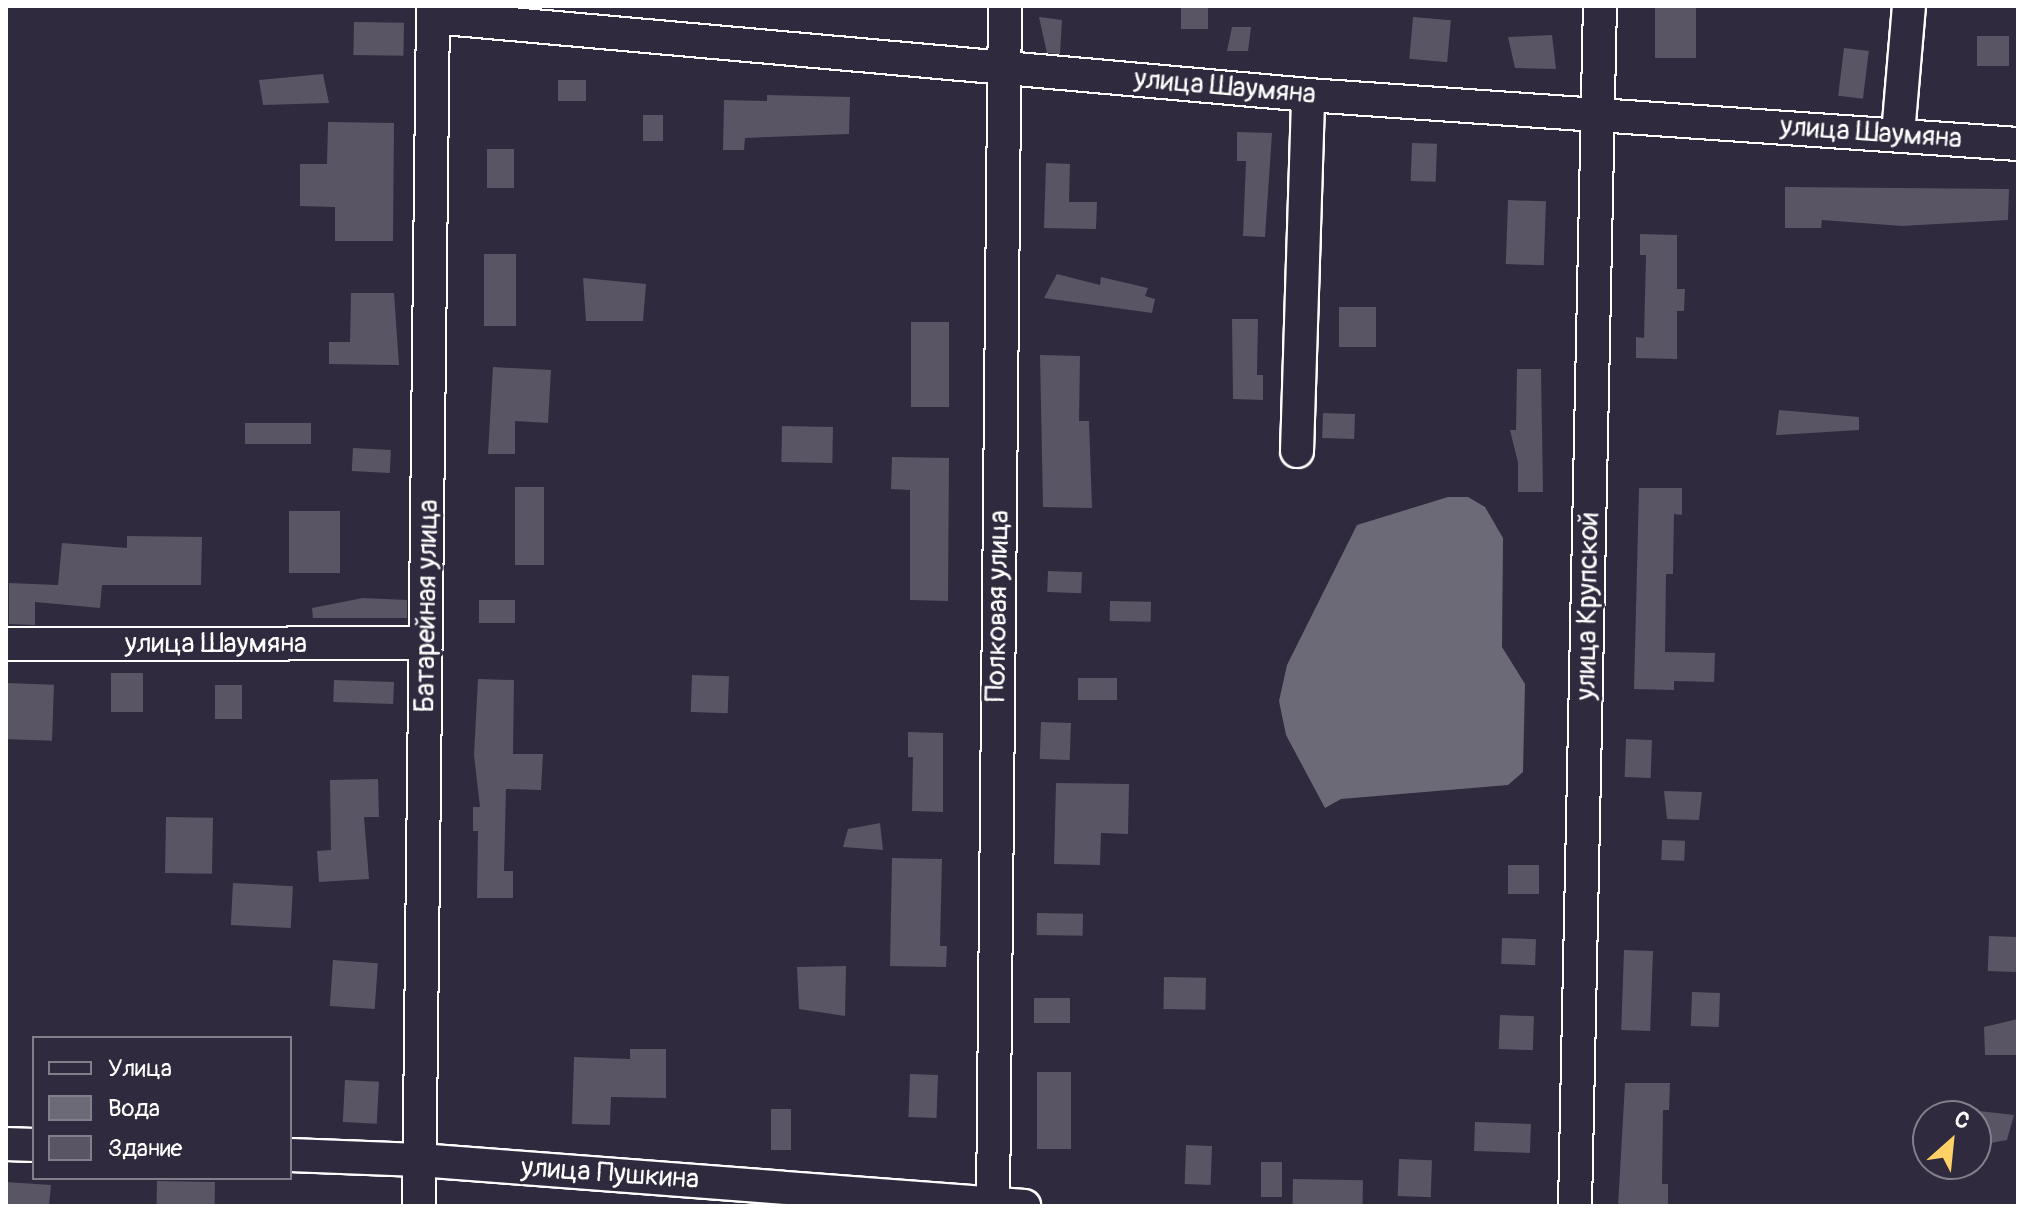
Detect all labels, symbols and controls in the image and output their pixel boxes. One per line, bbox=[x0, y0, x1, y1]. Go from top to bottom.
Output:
street label: улица Шаумяна bbox=[1133, 62, 1317, 112]
street label: улица Шаумяна bbox=[1779, 110, 1963, 156]
street label: Батарейная улица bbox=[408, 499, 446, 713]
street label: Полковая улица bbox=[980, 510, 1016, 702]
street label: улица Крупской bbox=[1570, 511, 1606, 701]
street label: улица Шаумяна bbox=[125, 627, 307, 661]
legend bbox=[32, 1036, 292, 1180]
text: Улица bbox=[108, 1054, 172, 1083]
text: Вода bbox=[108, 1094, 160, 1123]
north arrow bbox=[1912, 1100, 1992, 1180]
text: С bbox=[1950, 1105, 1974, 1136]
text: Здание bbox=[108, 1134, 182, 1163]
street label: улица Пушкина bbox=[520, 1151, 700, 1197]

